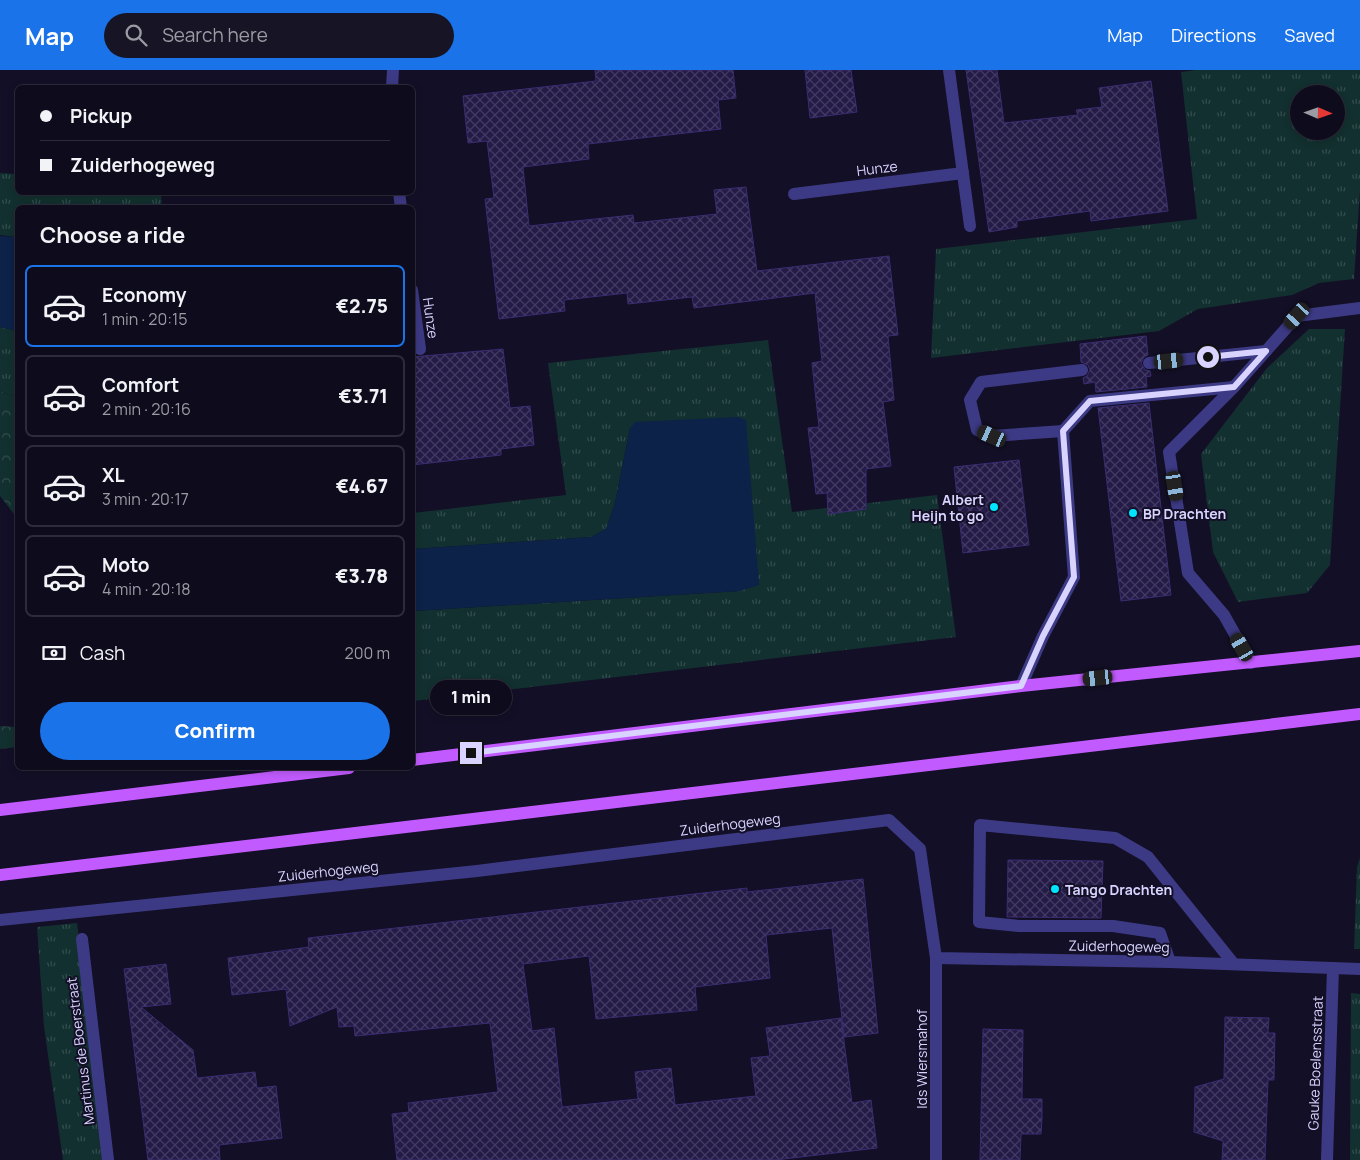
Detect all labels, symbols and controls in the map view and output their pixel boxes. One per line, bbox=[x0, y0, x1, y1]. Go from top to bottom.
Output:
search box bbox=[104, 13, 454, 58]
text: Map bbox=[25, 19, 74, 52]
icon: search bbox=[122, 21, 150, 49]
text: Search here bbox=[162, 22, 268, 48]
text: Map bbox=[1107, 23, 1143, 47]
text: Directions bbox=[1171, 23, 1256, 47]
text: Saved bbox=[1284, 23, 1335, 47]
north arrow bbox=[1290, 85, 1345, 140]
map controls bbox=[1290, 85, 1345, 140]
text: Pickup bbox=[70, 103, 132, 129]
text: Zuiderhogeweg bbox=[70, 152, 215, 178]
street label: Hunze bbox=[855, 156, 899, 180]
text: Choose a ride bbox=[40, 220, 185, 250]
text: Economy bbox=[102, 282, 186, 308]
icon: car bbox=[42, 284, 87, 329]
text: €2.75 bbox=[336, 293, 388, 319]
street label: Hunze bbox=[419, 296, 443, 340]
car bbox=[1281, 300, 1312, 332]
text: 1 min · 20:15 bbox=[102, 308, 187, 330]
route start bbox=[1197, 346, 1219, 368]
car bbox=[1153, 352, 1184, 370]
text: Comfort bbox=[102, 372, 179, 398]
icon: car bbox=[42, 374, 87, 419]
text: €3.71 bbox=[339, 383, 388, 409]
text: 2 min · 20:16 bbox=[102, 398, 191, 420]
car bbox=[975, 423, 1008, 449]
text: XL bbox=[102, 462, 125, 488]
icon: car bbox=[42, 464, 87, 509]
car bbox=[1165, 470, 1184, 502]
text: €4.67 bbox=[336, 473, 388, 499]
text: 3 min · 20:17 bbox=[102, 488, 189, 510]
place label: Albert Heijn to go bbox=[912, 490, 984, 525]
marker: Albert Heijn to go bbox=[988, 501, 1000, 513]
place label: BP Drachten bbox=[1143, 504, 1226, 523]
marker: BP Drachten bbox=[1127, 507, 1139, 519]
text: Moto bbox=[102, 552, 149, 578]
icon: car bbox=[42, 554, 87, 599]
text: €3.78 bbox=[335, 563, 388, 589]
text: 4 min · 20:18 bbox=[102, 578, 191, 600]
car bbox=[1228, 630, 1255, 664]
icon: cash bbox=[40, 639, 68, 667]
text: Cash bbox=[80, 640, 125, 666]
text: 200 m bbox=[345, 642, 390, 664]
car bbox=[1082, 669, 1113, 687]
callout: 1 min bbox=[430, 680, 512, 716]
text: 1 min bbox=[451, 686, 491, 708]
button: Confirm bbox=[40, 702, 390, 760]
route end bbox=[460, 742, 482, 764]
street label: Zuiderhogeweg bbox=[679, 808, 781, 840]
street label: Zuiderhogeweg bbox=[277, 856, 379, 886]
place label: Tango Drachten bbox=[1065, 880, 1172, 899]
marker: Tango Drachten bbox=[1049, 883, 1061, 895]
street label: Zuiderhogeweg bbox=[1068, 936, 1170, 956]
street label: Martinus de Boerstraat bbox=[61, 976, 98, 1126]
street label: Gauke Boelensstraat bbox=[1303, 995, 1327, 1131]
street label: Ids Wiersmahof bbox=[912, 1009, 931, 1109]

